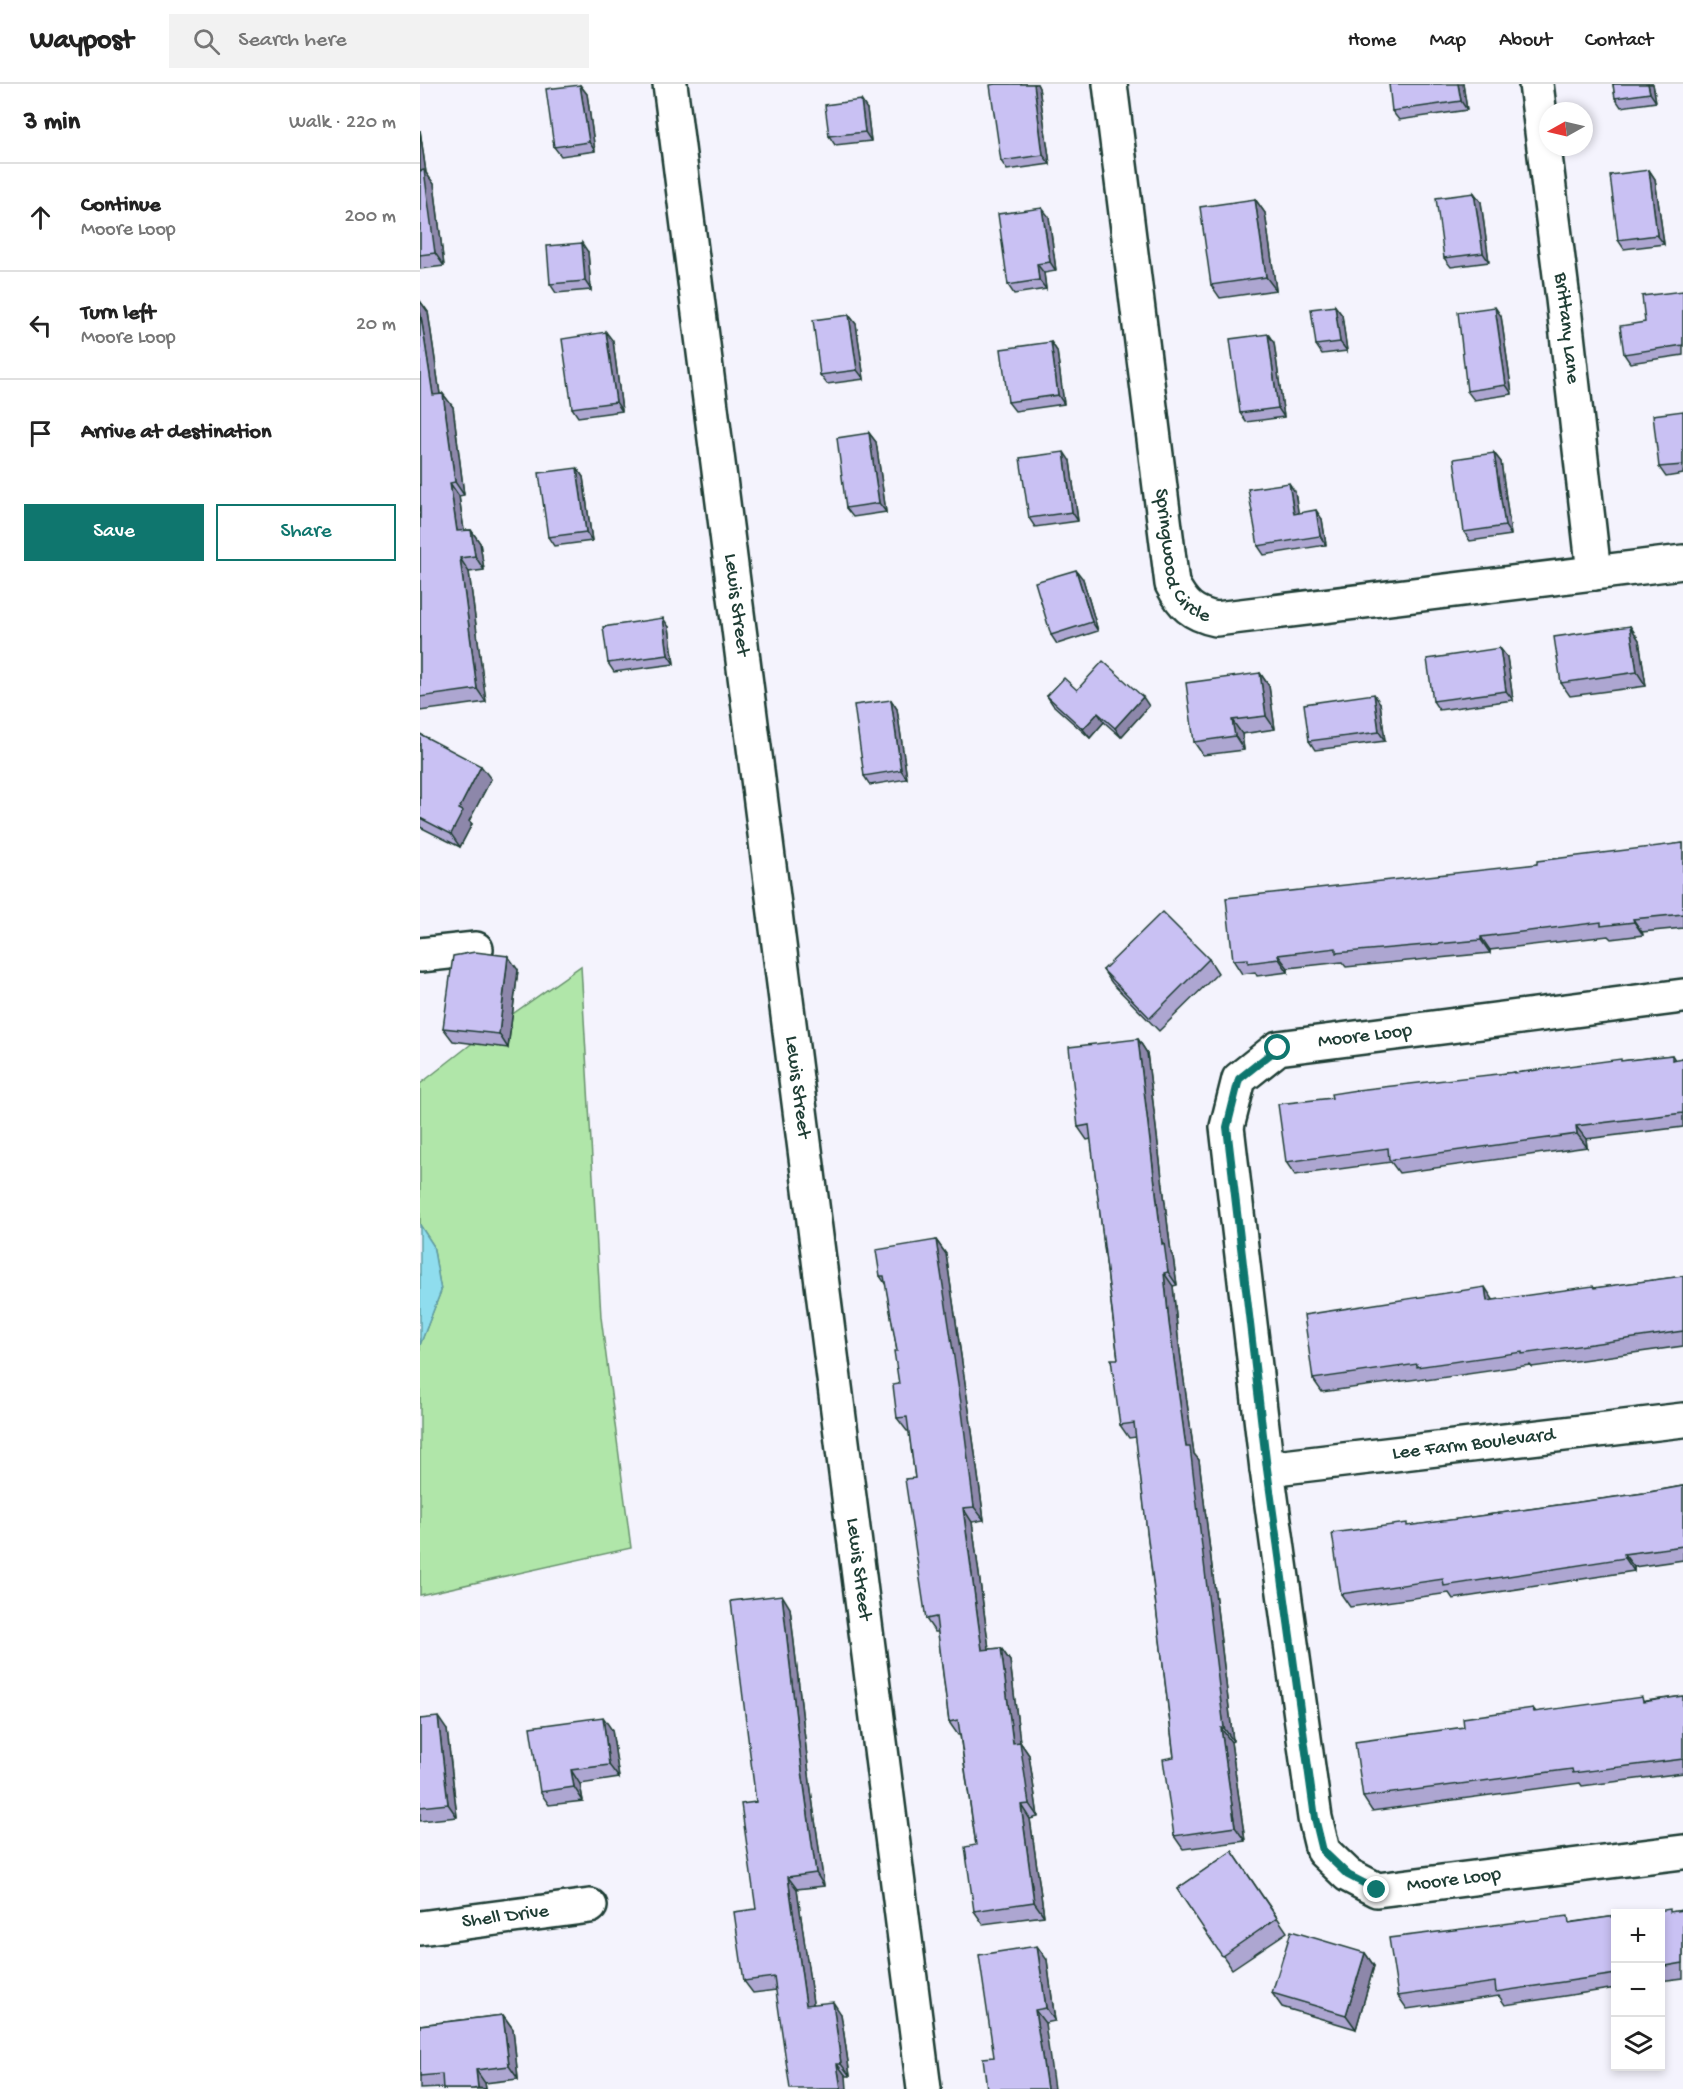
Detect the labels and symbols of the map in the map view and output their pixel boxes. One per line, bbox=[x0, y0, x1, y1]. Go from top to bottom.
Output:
north arrow bbox=[1539, 102, 1593, 156]
street label: Brittany Lane bbox=[1548, 270, 1584, 385]
street label: Springwood Circle bbox=[1149, 487, 1214, 629]
street label: Lewis Street bbox=[718, 552, 754, 659]
street label: Moore Loop bbox=[1317, 1020, 1414, 1054]
street label: Lewis Street bbox=[779, 1034, 815, 1141]
route start bbox=[1264, 1034, 1290, 1060]
street label: Lee Farm Boulevard bbox=[1391, 1423, 1558, 1466]
street label: Lewis Street bbox=[840, 1517, 876, 1623]
street label: Moore Loop bbox=[1405, 1863, 1503, 1898]
route end bbox=[1363, 1876, 1389, 1902]
street label: Shell Drive bbox=[460, 1900, 551, 1934]

